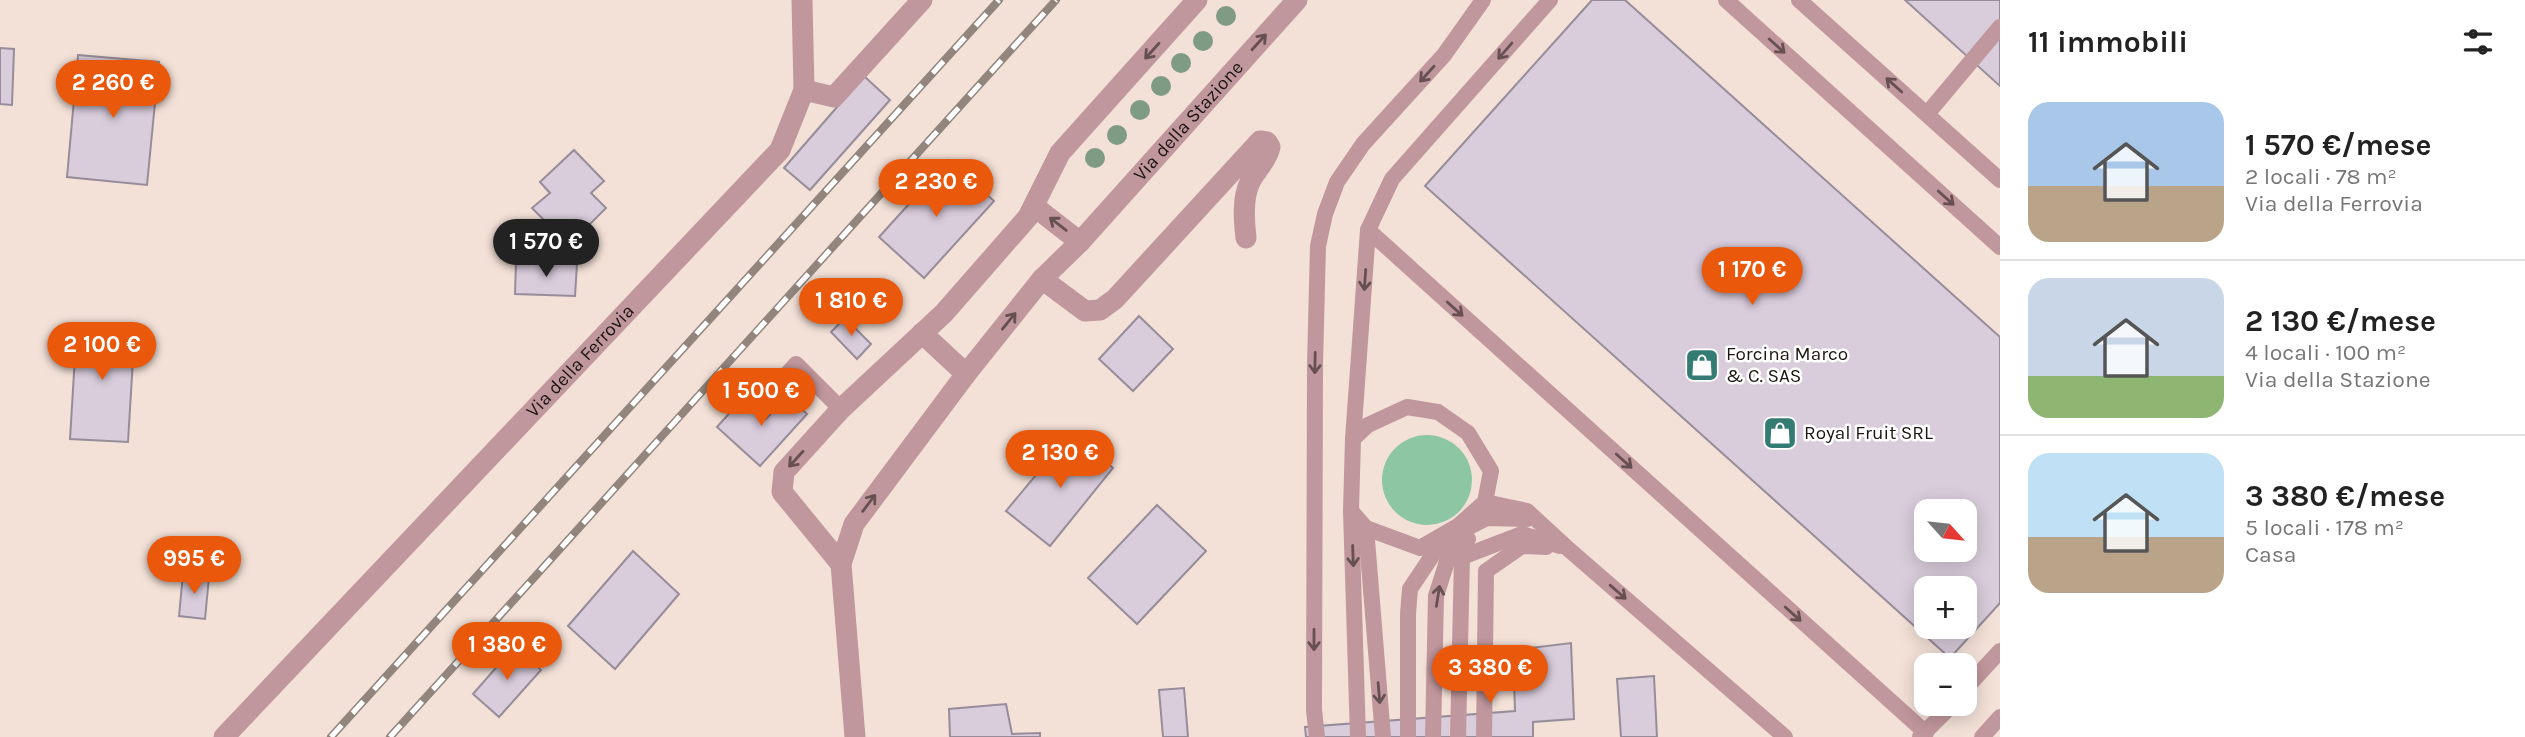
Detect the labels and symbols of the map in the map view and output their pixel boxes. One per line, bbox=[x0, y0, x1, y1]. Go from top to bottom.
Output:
one-way arrow bbox=[1251, 33, 1267, 51]
one-way arrow bbox=[1768, 37, 1785, 54]
one-way arrow bbox=[1143, 42, 1160, 59]
one-way arrow bbox=[1497, 42, 1513, 60]
street label: Via della Stazione bbox=[1129, 57, 1248, 186]
pin: 2 260 € bbox=[48, 60, 178, 120]
one-way arrow bbox=[1419, 65, 1435, 83]
one-way arrow bbox=[1886, 77, 1904, 93]
pin: 2 230 € bbox=[871, 160, 1001, 219]
one-way arrow bbox=[1937, 190, 1955, 206]
one-way arrow bbox=[1049, 217, 1067, 232]
pin: 1 570 € bbox=[481, 219, 611, 279]
pin: 1 170 € bbox=[1687, 247, 1817, 307]
one-way arrow bbox=[1358, 268, 1371, 290]
pin: 1 810 € bbox=[786, 278, 916, 338]
street label: Via della Ferrovia bbox=[522, 300, 639, 422]
one-way arrow bbox=[1446, 301, 1464, 317]
one-way arrow bbox=[1002, 312, 1017, 330]
pin: 2 100 € bbox=[37, 322, 167, 382]
place label: Forcina Marco & C. SAS bbox=[1726, 343, 1848, 387]
shop icon: Forcina Marco & C. SAS bbox=[1683, 346, 1721, 384]
one-way arrow bbox=[1308, 352, 1322, 375]
pin: 1 500 € bbox=[696, 368, 826, 428]
shop icon: Royal Fruit SRL bbox=[1761, 414, 1799, 452]
place label: Royal Fruit SRL bbox=[1804, 422, 1933, 444]
pin: 2 130 € bbox=[995, 430, 1125, 490]
one-way arrow bbox=[787, 450, 804, 467]
one-way arrow bbox=[1615, 453, 1633, 469]
one-way arrow bbox=[862, 494, 877, 513]
north arrow bbox=[1914, 499, 1978, 562]
pin: 995 € bbox=[145, 536, 243, 596]
one-way arrow bbox=[1346, 544, 1359, 567]
one-way arrow bbox=[1608, 584, 1626, 600]
one-way arrow bbox=[1432, 585, 1445, 608]
one-way arrow bbox=[1784, 605, 1801, 622]
pin: 1 380 € bbox=[442, 622, 572, 682]
one-way arrow bbox=[1307, 628, 1321, 651]
pin: 3 380 € bbox=[1425, 646, 1555, 705]
one-way arrow bbox=[1373, 682, 1386, 704]

